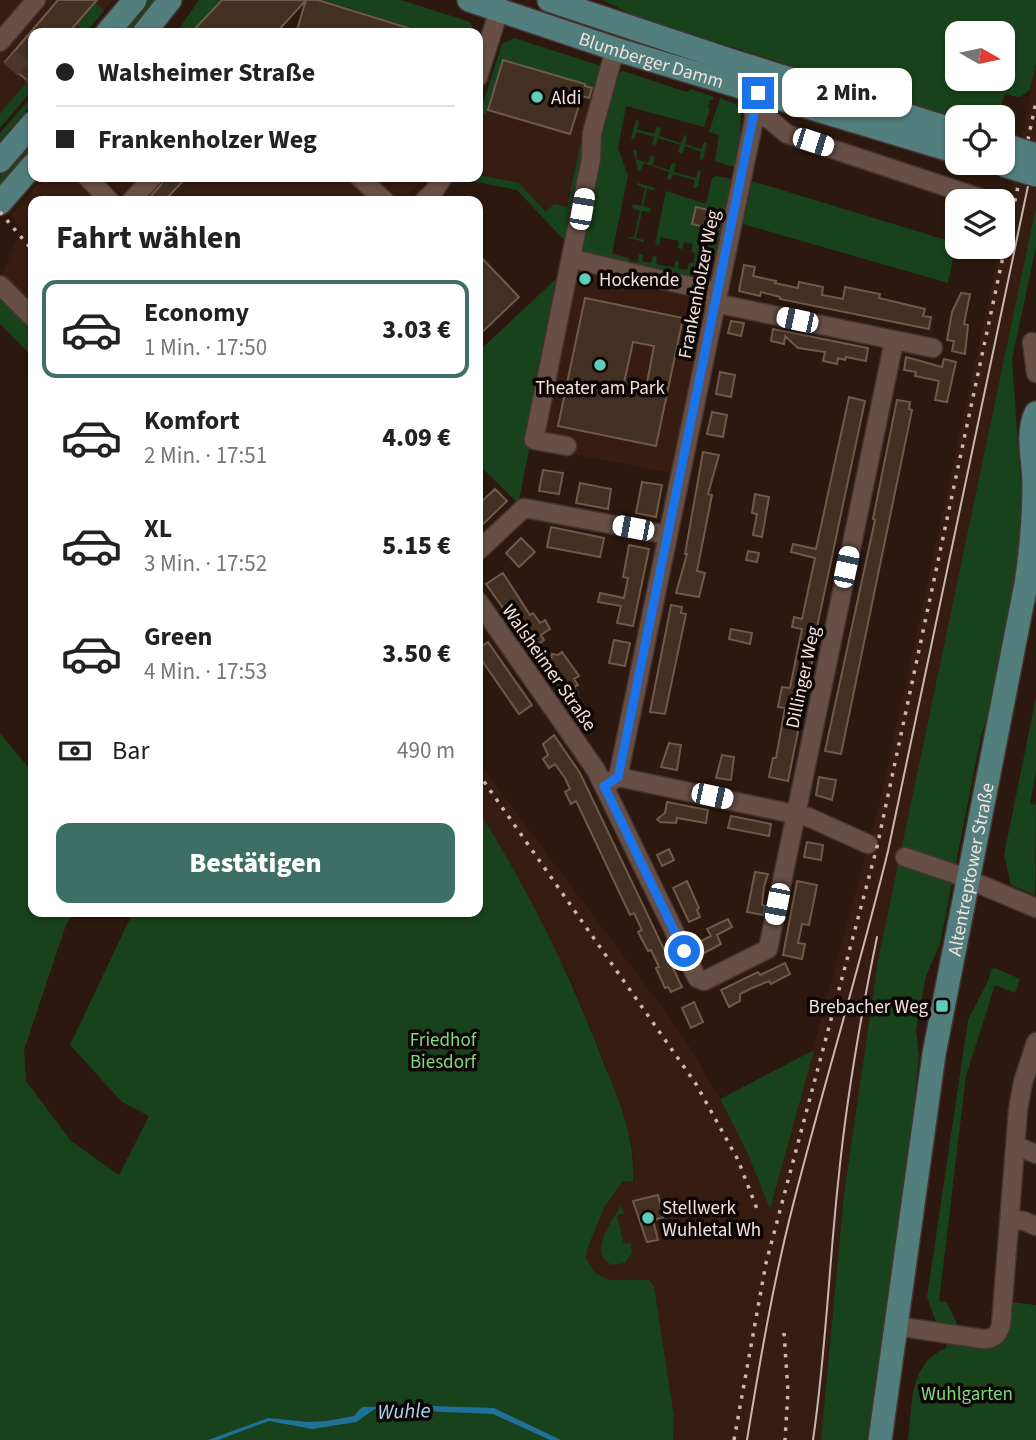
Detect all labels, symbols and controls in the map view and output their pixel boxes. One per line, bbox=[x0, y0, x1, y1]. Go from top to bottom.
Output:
north arrow bbox=[945, 21, 1015, 91]
map controls bbox=[945, 21, 1015, 259]
street label: Blumberger Damm bbox=[575, 26, 727, 96]
text: Walsheimer Straße bbox=[98, 54, 315, 91]
callout: 2 Min. bbox=[782, 68, 912, 118]
text: 2 Min. bbox=[816, 76, 878, 109]
route end bbox=[742, 77, 774, 109]
place label: Aldi bbox=[551, 85, 581, 112]
marker: Aldi bbox=[529, 89, 545, 105]
button: locate bbox=[945, 105, 1015, 175]
text: Frankenholzer Weg bbox=[98, 121, 317, 158]
car bbox=[790, 126, 837, 158]
car bbox=[569, 186, 596, 232]
button: layers bbox=[945, 189, 1015, 259]
street label: Frankenholzer Weg bbox=[672, 207, 727, 361]
text: Fahrt wählen bbox=[56, 215, 242, 261]
place label: Hockende bbox=[599, 267, 679, 294]
marker: Hockende bbox=[577, 271, 593, 287]
text: Economy bbox=[144, 294, 249, 331]
icon: car bbox=[60, 298, 123, 361]
car bbox=[775, 305, 820, 335]
text: 3.03 € bbox=[382, 311, 451, 348]
text: 1 Min. · 17:50 bbox=[144, 331, 267, 364]
marker: Theater am Park bbox=[592, 357, 608, 373]
place label: Theater am Park bbox=[535, 375, 665, 402]
text: Komfort bbox=[144, 402, 240, 439]
icon: car bbox=[60, 406, 123, 469]
text: 4.09 € bbox=[382, 419, 451, 456]
text: 2 Min. · 17:51 bbox=[144, 439, 267, 472]
text: XL bbox=[144, 510, 172, 547]
icon: car bbox=[60, 514, 123, 577]
car bbox=[611, 514, 656, 542]
text: 5.15 € bbox=[382, 527, 451, 564]
car bbox=[832, 544, 861, 590]
text: 3 Min. · 17:52 bbox=[144, 547, 267, 580]
street label: Walsheimer Straße bbox=[495, 599, 603, 737]
text: Green bbox=[144, 618, 212, 655]
icon: car bbox=[60, 622, 123, 685]
street label: Dillinger Weg bbox=[779, 623, 828, 731]
text: 3.50 € bbox=[382, 635, 451, 672]
text: 4 Min. · 17:53 bbox=[144, 655, 267, 688]
icon: cash bbox=[56, 732, 94, 770]
text: Bar bbox=[112, 732, 149, 769]
text: 490 m bbox=[397, 734, 455, 767]
car bbox=[690, 781, 735, 811]
street label: Altentreptower Straße bbox=[941, 781, 1002, 958]
button: Bestätigen bbox=[56, 823, 455, 903]
car bbox=[763, 881, 792, 927]
route start bbox=[668, 935, 700, 967]
place label: Brebacher Weg bbox=[809, 994, 928, 1021]
marker: Brebacher Weg bbox=[934, 998, 950, 1014]
park label: Friedhof Biesdorf bbox=[410, 1027, 478, 1076]
place label: Stellwerk Wuhletal Wh bbox=[662, 1195, 761, 1244]
marker: Stellwerk Wuhletal Wh bbox=[640, 1210, 656, 1226]
park label: Wuhlgarten bbox=[921, 1381, 1013, 1408]
water label: Wuhle bbox=[377, 1395, 431, 1427]

